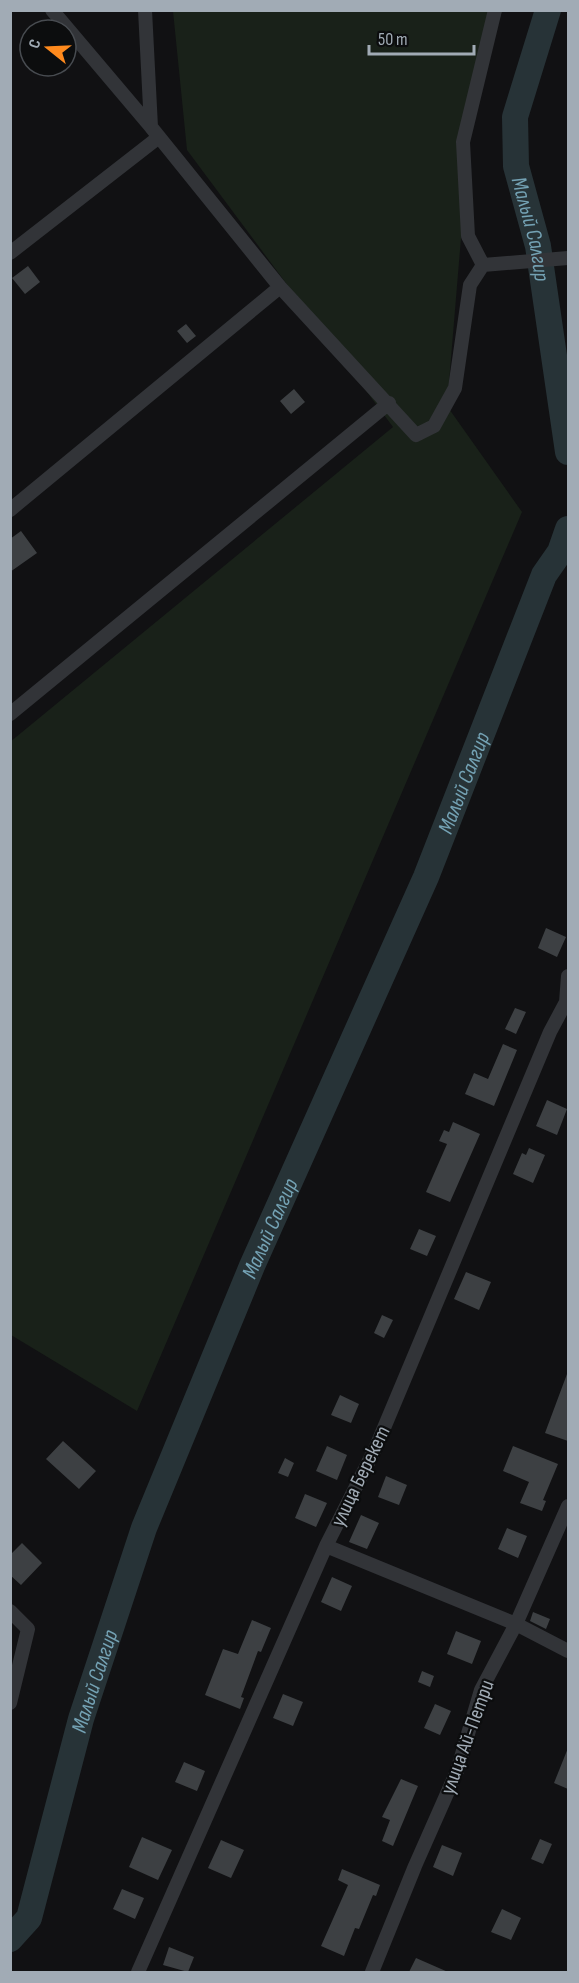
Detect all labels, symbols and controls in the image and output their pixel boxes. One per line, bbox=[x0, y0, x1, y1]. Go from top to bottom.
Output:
north arrow bbox=[18, 18, 78, 78]
scale bar bbox=[369, 18, 474, 56]
text: 50 m bbox=[378, 29, 408, 50]
text: С bbox=[25, 37, 45, 51]
water label: Малый Салгир bbox=[505, 174, 555, 283]
water label: Малый Салгир bbox=[432, 728, 496, 838]
water label: Малый Салгир bbox=[236, 1174, 304, 1283]
street label: улица Берекет bbox=[325, 1422, 396, 1531]
water label: Малый Салгир bbox=[66, 1626, 125, 1736]
street label: улица Ай-Петри bbox=[435, 1677, 500, 1798]

